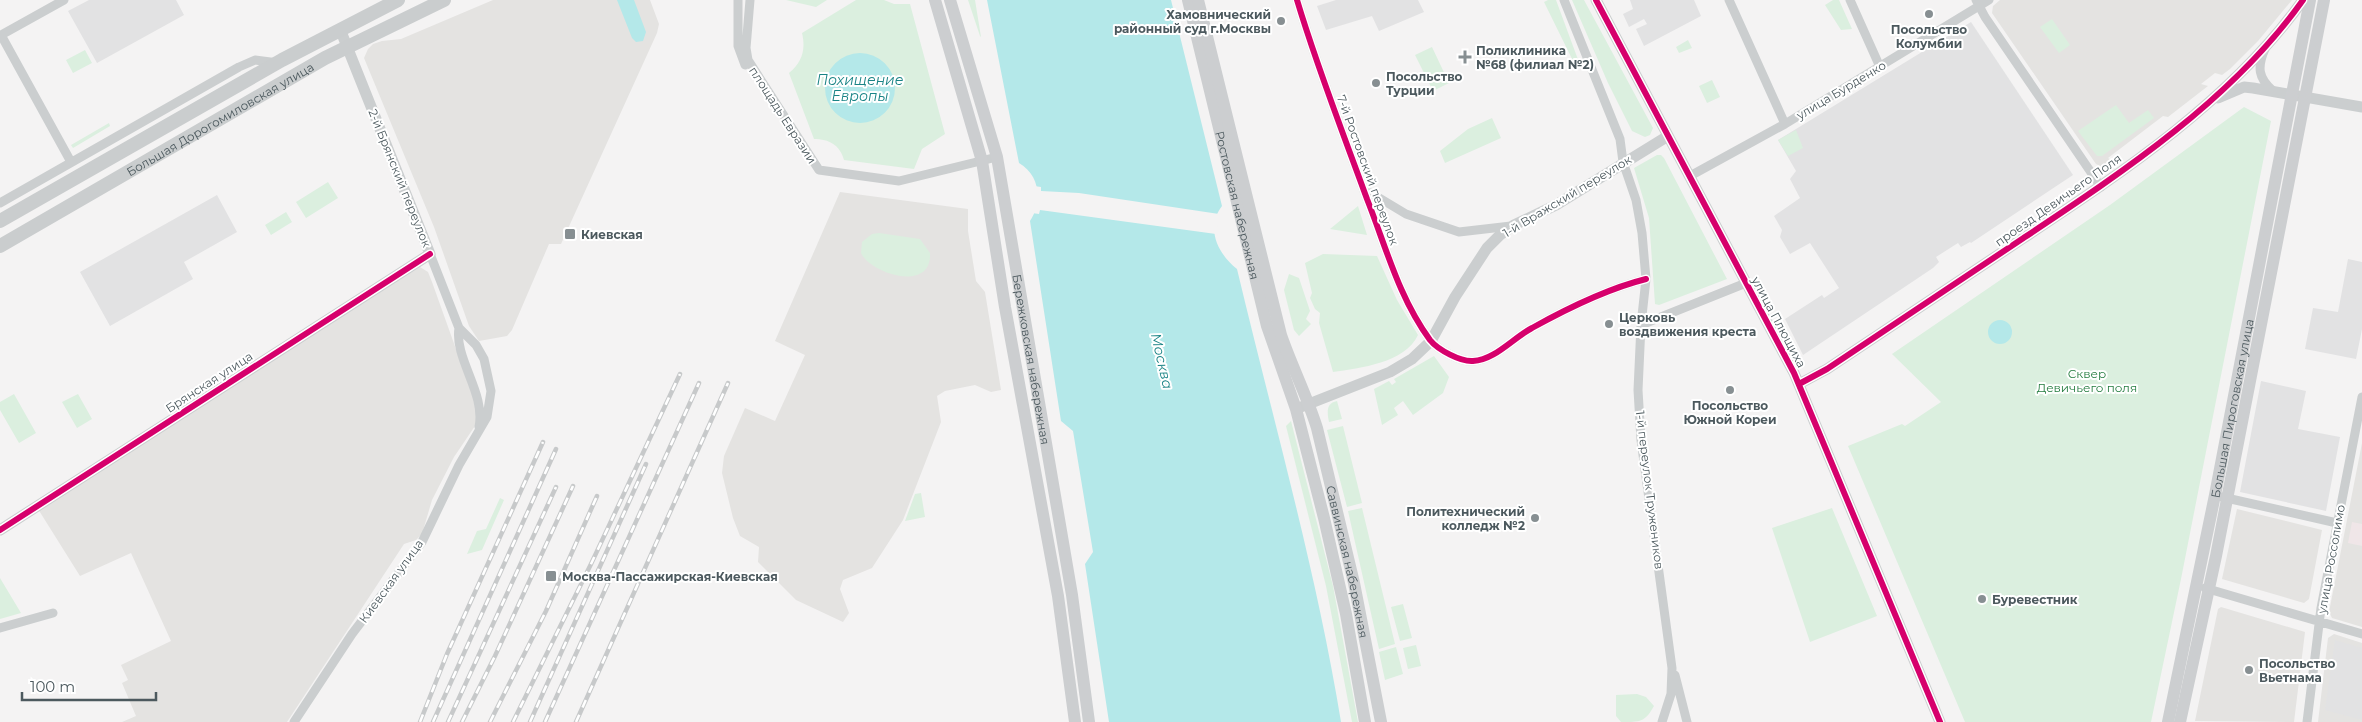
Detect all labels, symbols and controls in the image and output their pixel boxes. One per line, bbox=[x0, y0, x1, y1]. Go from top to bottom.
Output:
place label: Хамовнический районный суд г.Москвы bbox=[1114, 7, 1271, 36]
marker: Посольство Колумбии bbox=[1923, 8, 1935, 20]
marker: Хамовнический районный суд г.Москвы bbox=[1275, 15, 1287, 27]
place label: Посольство Колумбии bbox=[1891, 22, 1967, 51]
place label: Поликлиника №68 (филиал №2) bbox=[1476, 43, 1594, 72]
marker: Поликлиника №68 (филиал №2) bbox=[1458, 50, 1472, 64]
street label: улица Бурденко bbox=[1793, 57, 1889, 123]
street label: Большая Дорогомиловская улица bbox=[123, 59, 316, 179]
street label: площадь Евразии bbox=[746, 64, 820, 166]
place label: Посольство Турции bbox=[1386, 69, 1463, 98]
water label: Похищение Европы bbox=[817, 71, 903, 105]
marker: Посольство Турции bbox=[1370, 77, 1382, 89]
street label: 7-й Ростовский переулок bbox=[1334, 93, 1402, 247]
street label: 2-й Брянский переулок bbox=[365, 107, 435, 249]
street label: Ростовская набережная bbox=[1212, 129, 1263, 281]
street label: проезд Девичьего Поля bbox=[1992, 151, 2124, 249]
street label: 1-й Вражский переулок bbox=[1500, 152, 1634, 240]
marker: Киевская bbox=[563, 227, 577, 241]
place label: Киевская bbox=[581, 227, 643, 242]
street label: Бережковская набережная bbox=[1010, 273, 1054, 445]
street label: улица Плющиха bbox=[1748, 273, 1809, 370]
place label: Церковь воздвижения креста bbox=[1619, 310, 1756, 339]
street label: Большая Пироговская улица bbox=[2207, 317, 2256, 499]
marker: Церковь воздвижения креста bbox=[1603, 318, 1615, 330]
water label: Москва bbox=[1147, 331, 1177, 391]
street label: Брянская улица bbox=[163, 348, 255, 416]
park label: Сквер Девичьего поля bbox=[2037, 366, 2137, 395]
marker: Посольство Южной Кореи bbox=[1724, 384, 1736, 396]
place label: Посольство Южной Кореи bbox=[1683, 398, 1777, 427]
street label: 1-й переулок Тружеников bbox=[1633, 410, 1667, 570]
street label: Саввинская набережная bbox=[1323, 484, 1372, 639]
street label: улица Россолимо bbox=[2314, 503, 2348, 616]
place label: Политехнический колледж №2 bbox=[1406, 504, 1525, 533]
marker: Политехнический колледж №2 bbox=[1529, 512, 1541, 524]
street label: Киевская улица bbox=[356, 536, 426, 626]
marker: Москва-Пассажирская-Киевская bbox=[544, 569, 558, 583]
place label: Москва-Пассажирская-Киевская bbox=[562, 569, 778, 584]
place label: Буревестник bbox=[1992, 592, 2078, 607]
marker: Буревестник bbox=[1976, 593, 1988, 605]
place label: Посольство Вьетнама bbox=[2259, 656, 2336, 685]
marker: Посольство Вьетнама bbox=[2243, 664, 2255, 676]
scale bar bbox=[22, 670, 156, 702]
text: 100 m bbox=[30, 677, 75, 696]

